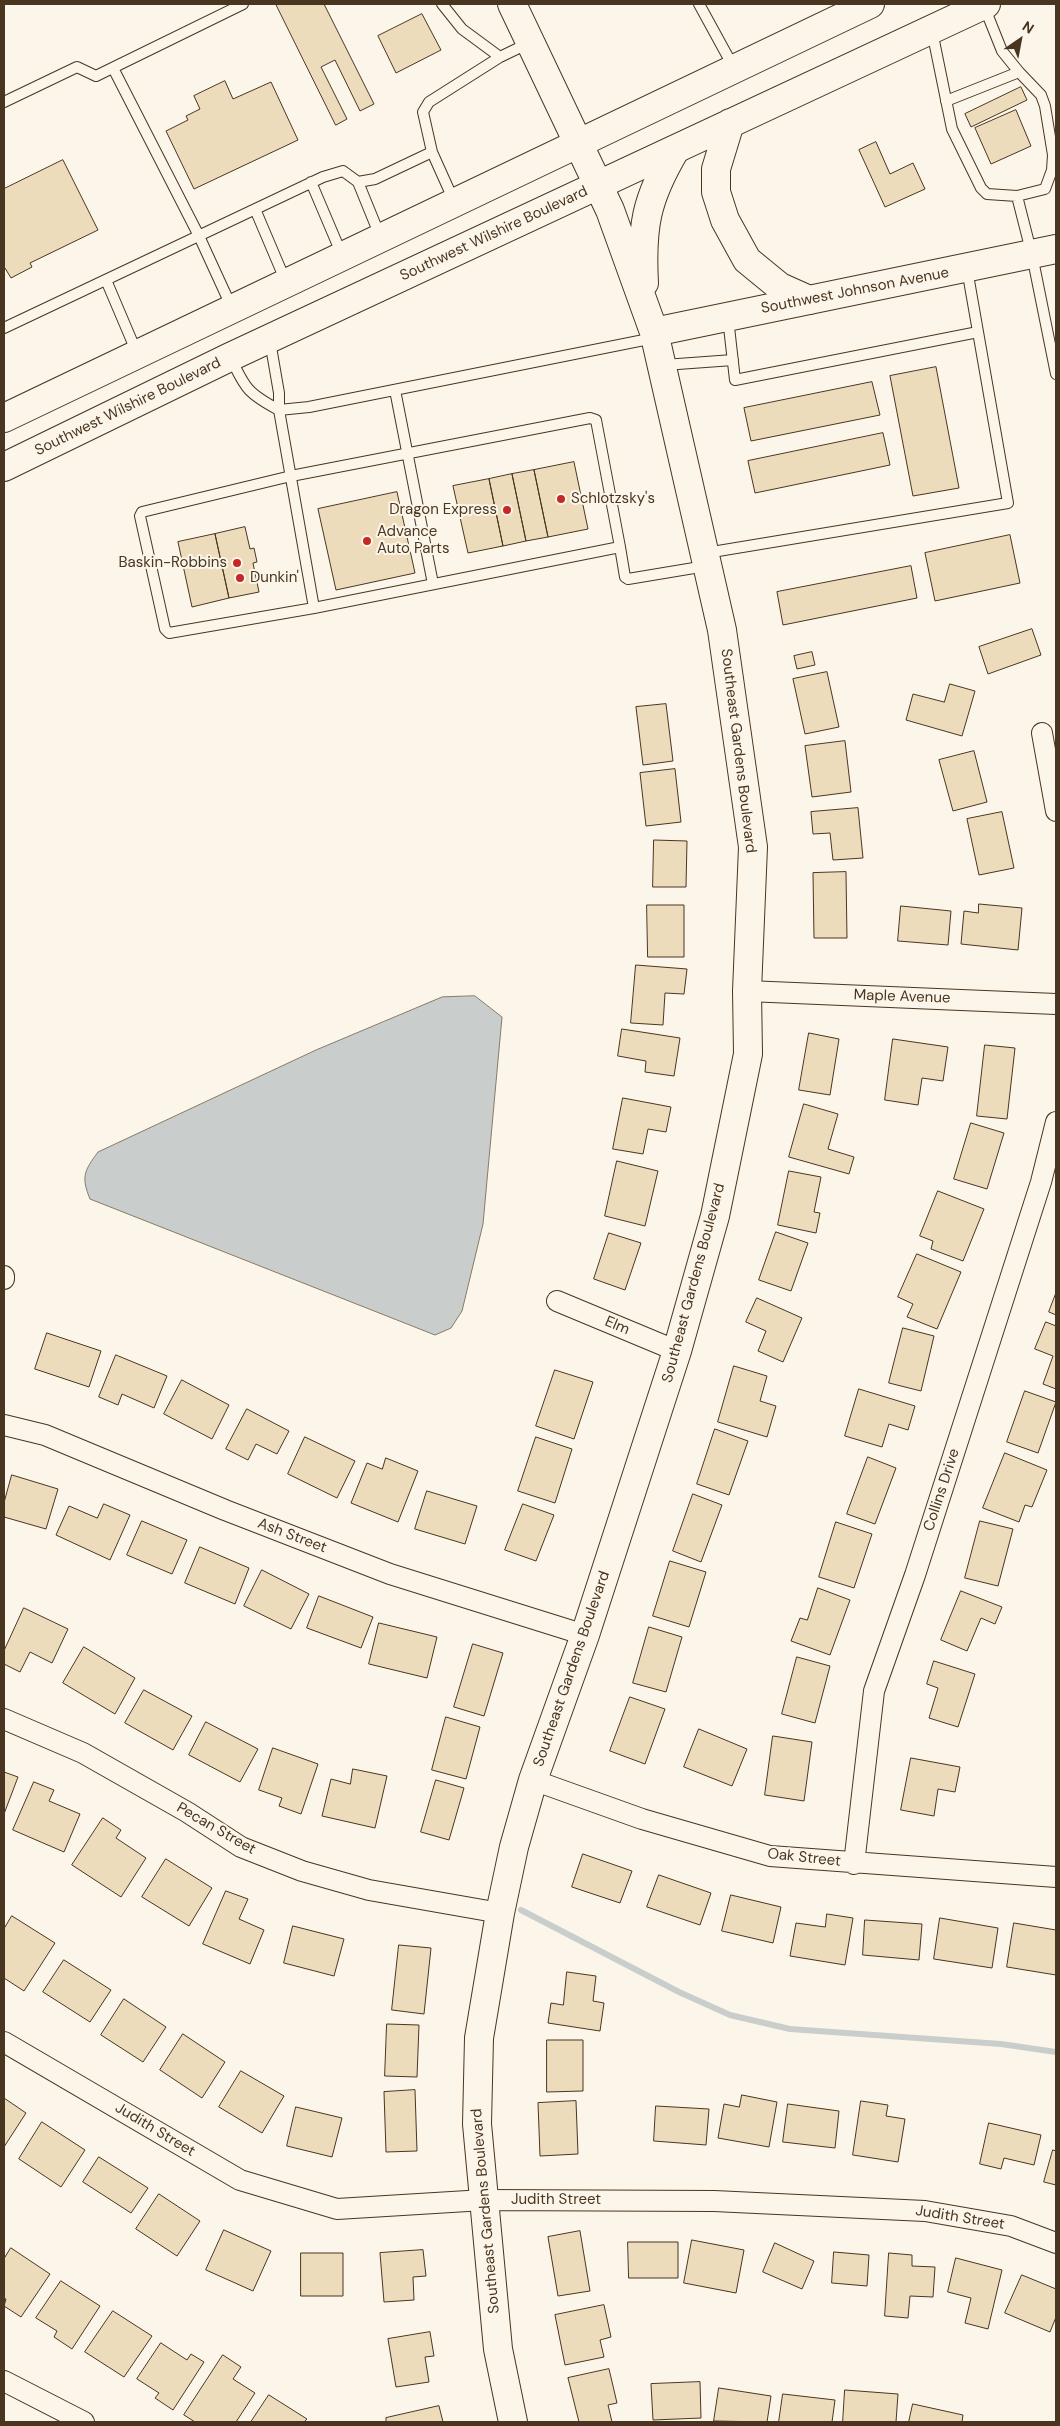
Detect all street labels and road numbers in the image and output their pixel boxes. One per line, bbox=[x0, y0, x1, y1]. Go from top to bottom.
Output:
street label: Southwest Wilshire Boulevard bbox=[397, 183, 591, 285]
street label: Southwest Johnson Avenue bbox=[759, 264, 951, 318]
street label: Southwest Wilshire Boulevard bbox=[32, 354, 224, 460]
street label: Southeast Gardens Boulevard bbox=[717, 648, 759, 854]
street label: Maple Avenue bbox=[853, 986, 951, 1008]
street label: Southeast Gardens Boulevard bbox=[659, 1181, 729, 1385]
street label: Elm bbox=[602, 1313, 632, 1339]
street label: Collins Drive bbox=[920, 1447, 964, 1533]
street label: Ash Street bbox=[255, 1515, 329, 1557]
street label: Southeast Gardens Boulevard bbox=[530, 1569, 614, 1769]
street label: Pecan Street bbox=[173, 1799, 259, 1859]
street label: Oak Street bbox=[766, 1845, 842, 1871]
street label: Judith Street bbox=[112, 2099, 198, 2161]
street label: Southeast Gardens Boulevard bbox=[468, 2108, 504, 2314]
street label: Judith Street bbox=[511, 2191, 601, 2209]
street label: Judith Street bbox=[914, 2202, 1006, 2234]

